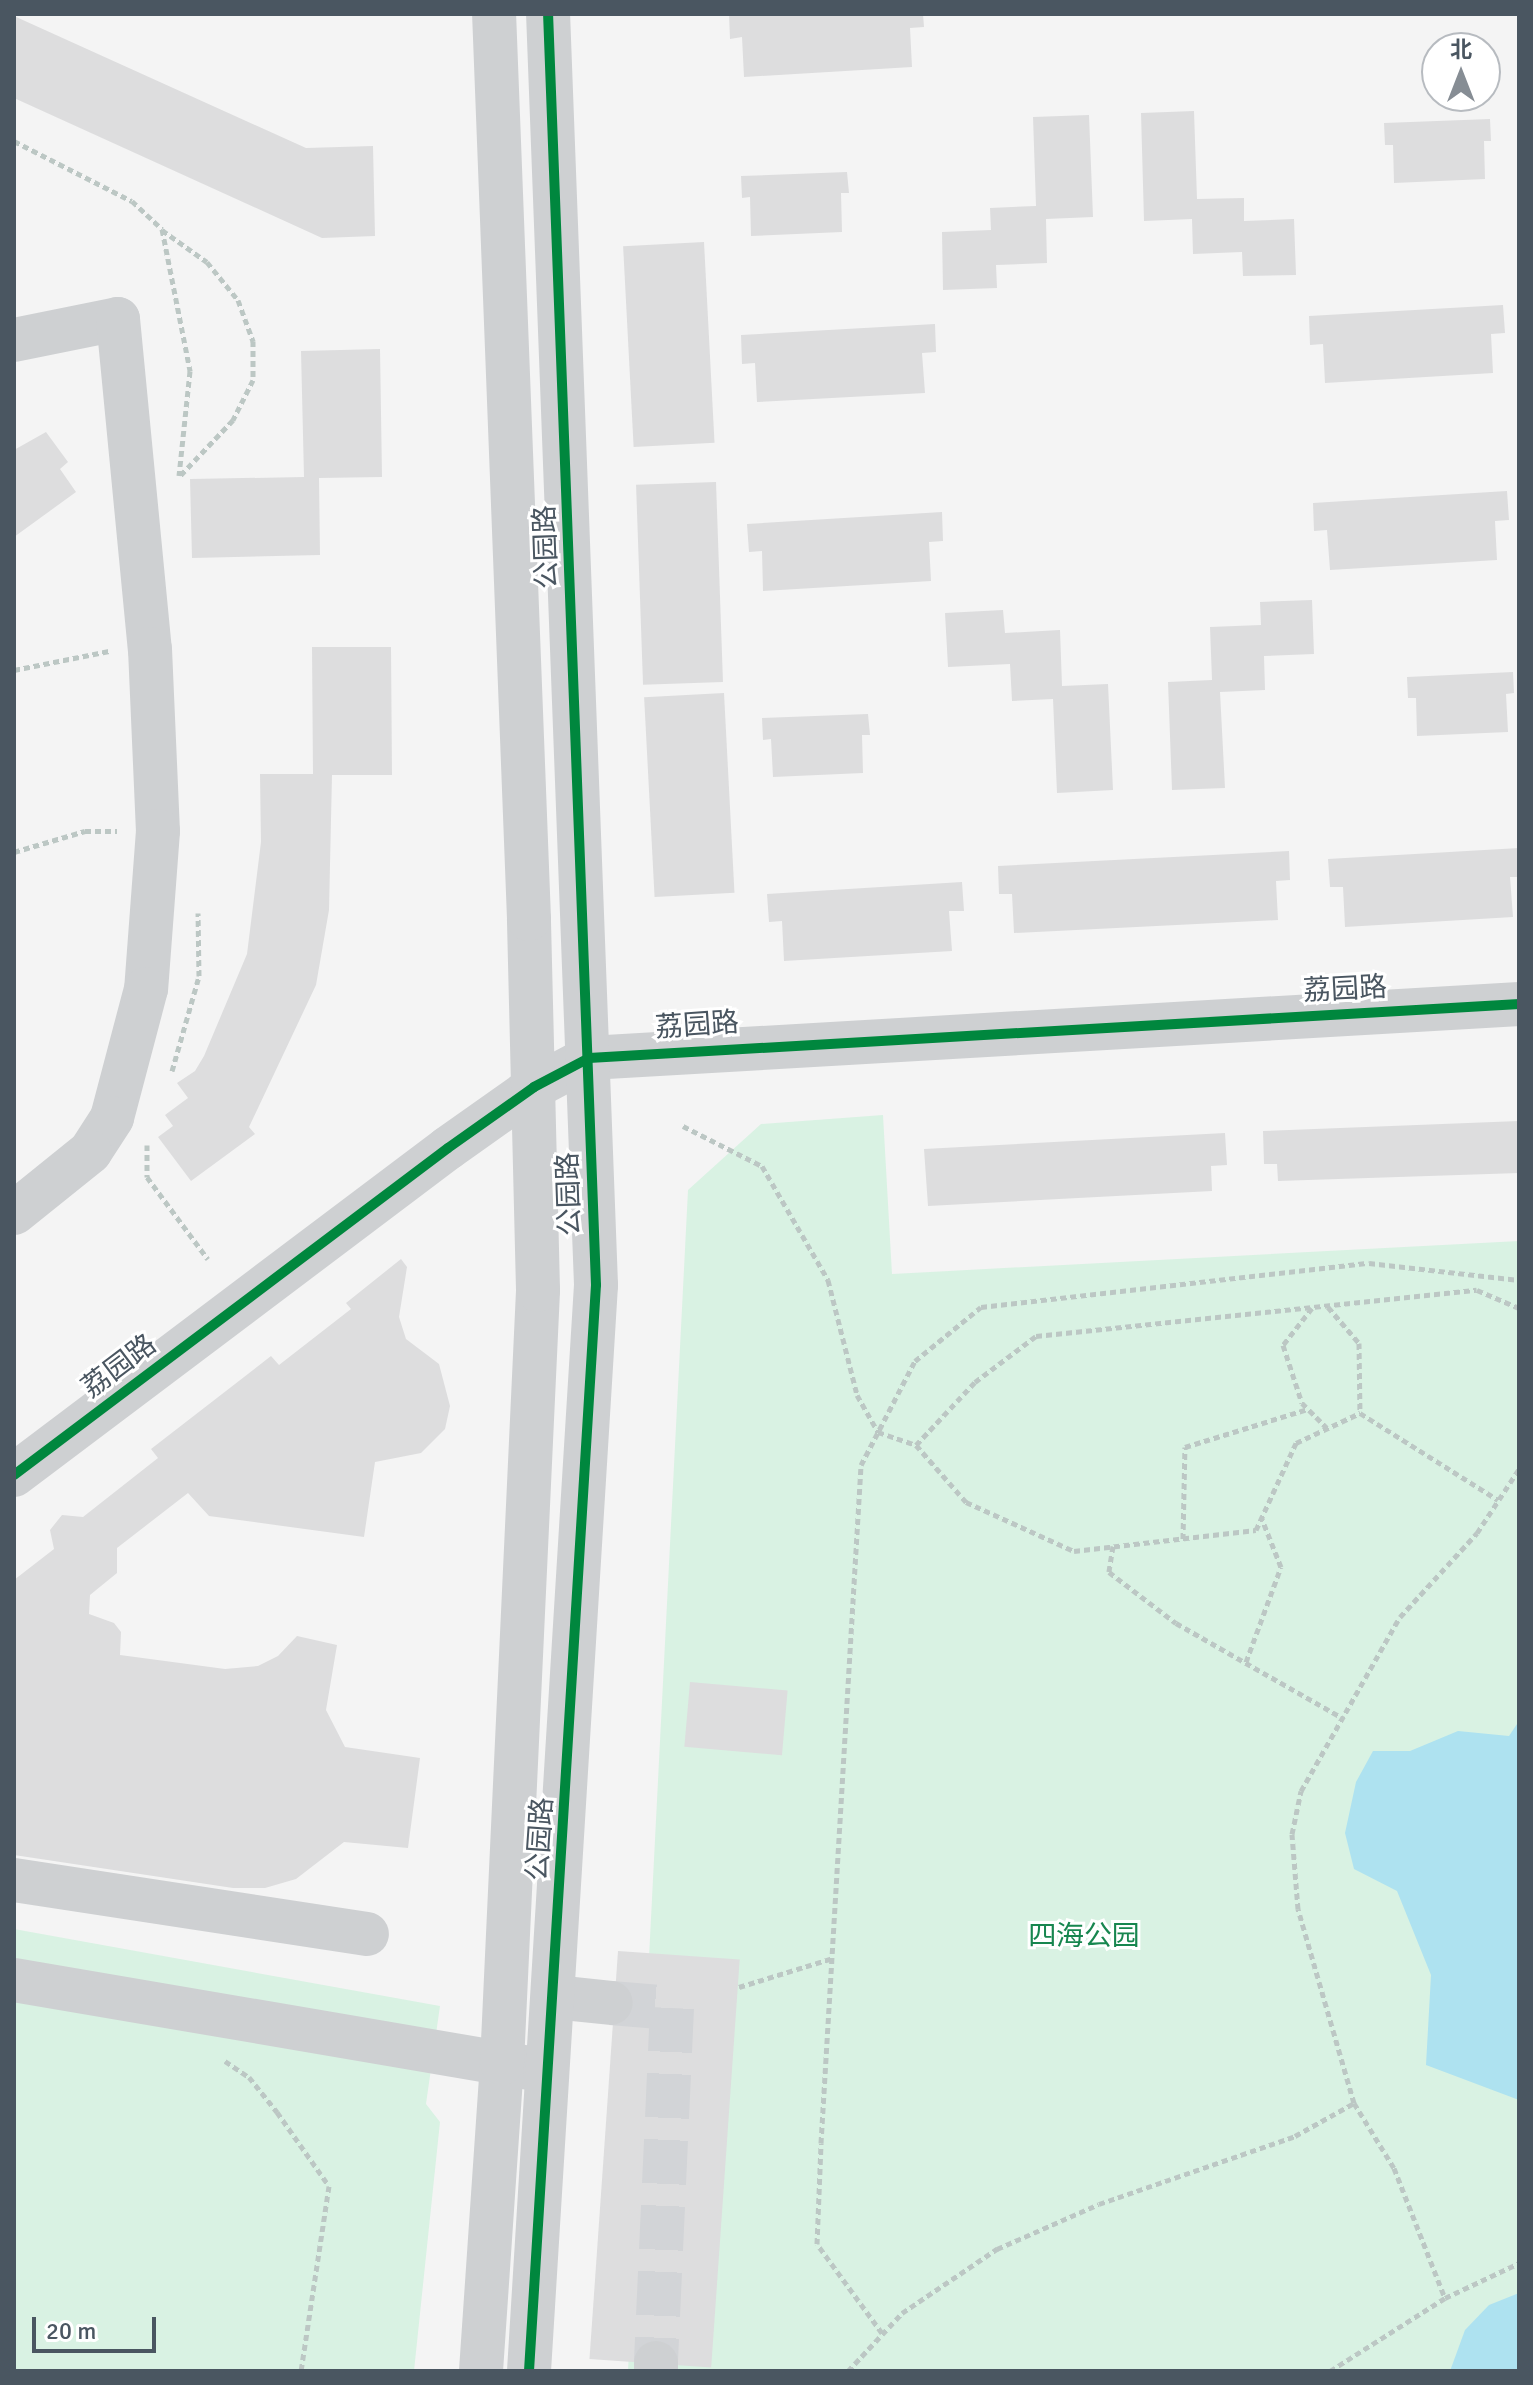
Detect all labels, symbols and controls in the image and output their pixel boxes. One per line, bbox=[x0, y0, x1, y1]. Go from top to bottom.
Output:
north arrow bbox=[1421, 32, 1501, 112]
text: 北 bbox=[1450, 36, 1472, 63]
street label: 公园路 bbox=[528, 504, 564, 590]
street label: 荔园路 bbox=[1302, 970, 1388, 1008]
street label: 荔园路 bbox=[654, 1005, 740, 1045]
street label: 公园路 bbox=[551, 1151, 587, 1237]
street label: 荔园路 bbox=[75, 1327, 163, 1405]
street label: 公园路 bbox=[520, 1796, 560, 1882]
park label: 四海公园 bbox=[1028, 1919, 1140, 1953]
scale bar bbox=[36, 2301, 160, 2351]
text: 20 m bbox=[46, 2316, 96, 2346]

